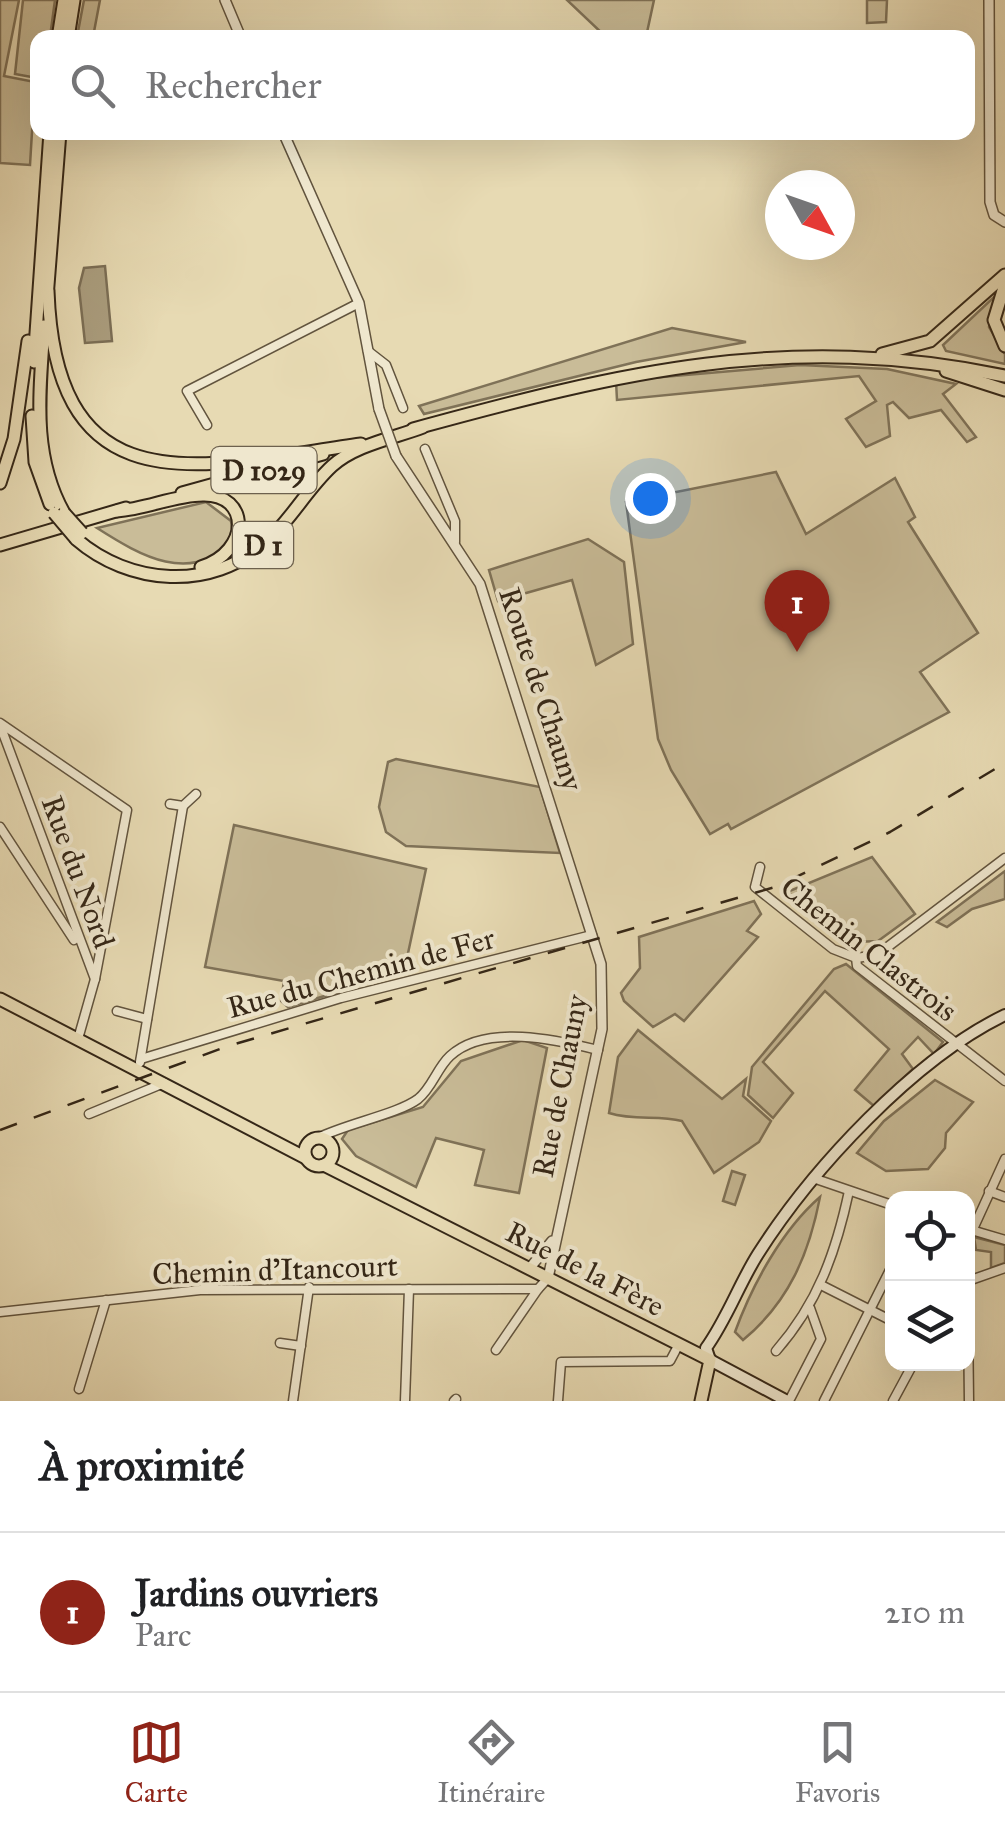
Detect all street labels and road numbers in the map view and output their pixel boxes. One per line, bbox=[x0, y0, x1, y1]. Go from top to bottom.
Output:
road number: D 1029 bbox=[212, 447, 316, 493]
road number: D 1 bbox=[233, 522, 293, 568]
street label: Route de Chauny bbox=[491, 583, 591, 796]
street label: Rue du Nord bbox=[34, 791, 122, 953]
street label: Chemin Clastrois bbox=[774, 869, 964, 1029]
street label: Rue du Chemin de Fer bbox=[223, 920, 500, 1026]
street label: Rue de Chauny bbox=[525, 991, 596, 1180]
street label: Rue de la Fère bbox=[500, 1214, 670, 1324]
street label: Chemin d'Itancourt bbox=[152, 1248, 399, 1292]

